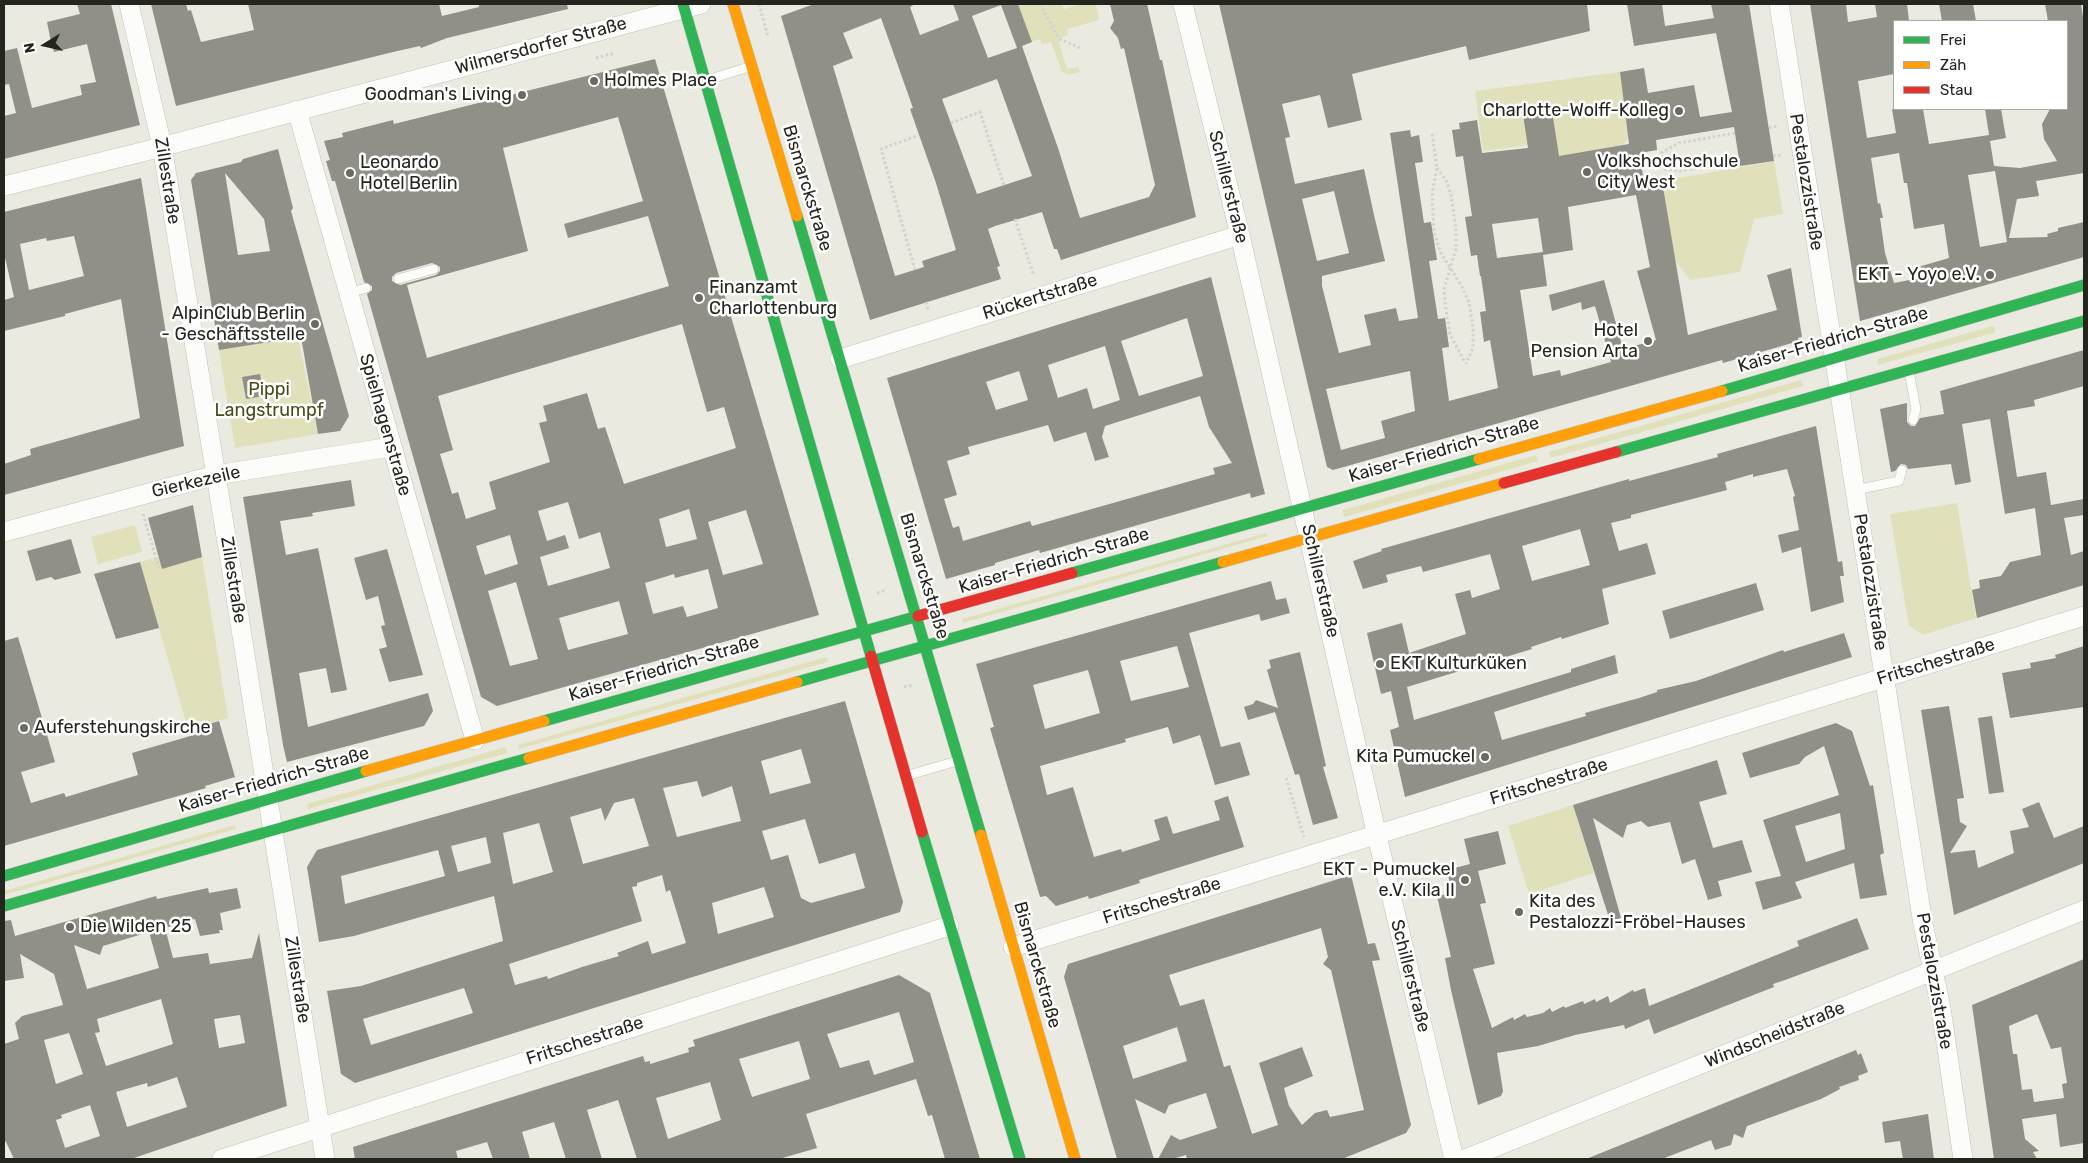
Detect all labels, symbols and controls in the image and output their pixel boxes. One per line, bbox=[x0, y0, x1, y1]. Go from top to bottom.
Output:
street label: Wilmersdorfer Straße bbox=[453, 13, 629, 79]
north arrow bbox=[20, 20, 70, 70]
legend bbox=[1893, 20, 2068, 110]
text: Frei bbox=[1940, 31, 1966, 49]
text: N bbox=[20, 41, 39, 54]
text: Zäh bbox=[1940, 56, 1966, 74]
place label: Holmes Place bbox=[604, 70, 717, 92]
marker: Holmes Place bbox=[588, 75, 600, 87]
text: Stau bbox=[1940, 81, 1973, 99]
place label: Goodman's Living bbox=[364, 84, 512, 106]
marker: Goodman's Living bbox=[516, 89, 528, 101]
place label: Charlotte-Wolff-Kolleg bbox=[1483, 100, 1669, 122]
marker: Charlotte-Wolff-Kolleg bbox=[1673, 105, 1685, 117]
street label: Pestalozzistraße bbox=[1785, 112, 1827, 252]
street label: Bismarckstraße bbox=[778, 122, 836, 254]
street label: Schillerstraße bbox=[1204, 128, 1252, 246]
street label: Zillestraße bbox=[149, 136, 185, 226]
place label: Volkshochschule City West bbox=[1597, 151, 1738, 193]
place label: Leonardo Hotel Berlin bbox=[360, 152, 458, 194]
marker: Volkshochschule City West bbox=[1581, 166, 1593, 178]
marker: Leonardo Hotel Berlin bbox=[344, 167, 356, 179]
place label: EKT - Yoyo e.V. bbox=[1857, 264, 1980, 286]
street label: Rückertstraße bbox=[980, 269, 1100, 325]
marker: EKT - Yoyo e.V. bbox=[1984, 269, 1996, 281]
place label: Finanzamt Charlottenburg bbox=[709, 277, 837, 320]
marker: Finanzamt Charlottenburg bbox=[693, 292, 705, 304]
street label: Kaiser-Friedrich-Straße bbox=[1735, 302, 1931, 378]
place label: AlpinClub Berlin - Geschäftsstelle bbox=[161, 303, 305, 346]
marker: AlpinClub Berlin - Geschäftsstelle bbox=[309, 318, 321, 330]
place label: Hotel Pension Arta bbox=[1531, 320, 1638, 362]
marker: Hotel Pension Arta bbox=[1642, 335, 1654, 347]
street label: Spielhagenstraße bbox=[354, 351, 416, 499]
park label: Pippi Langstrumpf bbox=[214, 379, 324, 422]
street label: Kaiser-Friedrich-Straße bbox=[1346, 412, 1542, 488]
street label: Gierkezeile bbox=[150, 461, 242, 503]
street label: Bismarckstraße bbox=[895, 510, 953, 642]
street label: Pestalozzistraße bbox=[1849, 512, 1891, 652]
street label: Schillerstraße bbox=[1296, 522, 1344, 640]
street label: Kaiser-Friedrich-Straße bbox=[956, 523, 1152, 599]
street label: Zillestraße bbox=[215, 535, 251, 625]
street label: Kaiser-Friedrich-Straße bbox=[566, 631, 762, 707]
street label: Fritschestraße bbox=[1874, 634, 1998, 690]
place label: EKT Kulturküken bbox=[1390, 653, 1527, 675]
marker: EKT Kulturküken bbox=[1374, 658, 1386, 670]
place label: Auferstehungskirche bbox=[34, 717, 211, 739]
marker: Auferstehungskirche bbox=[18, 722, 30, 734]
street label: Kaiser-Friedrich-Straße bbox=[176, 742, 372, 818]
place label: Kita Pumuckel bbox=[1356, 746, 1475, 768]
marker: Kita Pumuckel bbox=[1479, 751, 1491, 763]
street label: Fritschestraße bbox=[1487, 754, 1611, 810]
place label: EKT - Pumuckel e.V. Kila II bbox=[1323, 859, 1455, 902]
street label: Fritschestraße bbox=[1100, 873, 1224, 929]
marker: EKT - Pumuckel e.V. Kila II bbox=[1459, 874, 1471, 886]
place label: Kita des Pestalozzi-Fröbel-Hauses bbox=[1529, 891, 1746, 934]
street label: Bismarckstraße bbox=[1009, 899, 1065, 1031]
marker: Kita des Pestalozzi-Fröbel-Hauses bbox=[1513, 906, 1525, 918]
street label: Pestalozzistraße bbox=[1911, 911, 1957, 1051]
place label: Die Wilden 25 bbox=[80, 916, 192, 938]
street label: Schillerstraße bbox=[1386, 917, 1434, 1035]
marker: Die Wilden 25 bbox=[64, 921, 76, 933]
street label: Zillestraße bbox=[279, 935, 315, 1025]
street label: Windscheidstraße bbox=[1702, 997, 1848, 1073]
street label: Fritschestraße bbox=[524, 1012, 646, 1070]

